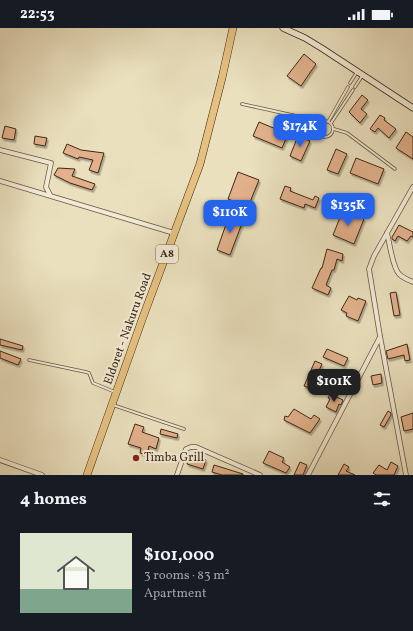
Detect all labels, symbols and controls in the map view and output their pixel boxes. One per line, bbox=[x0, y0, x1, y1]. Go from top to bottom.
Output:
text: 22:53 bbox=[20, 4, 55, 25]
pin: $174K bbox=[272, 114, 328, 148]
text: $174K bbox=[283, 118, 317, 136]
pin: $135K bbox=[320, 193, 376, 227]
text: $135K bbox=[331, 197, 365, 215]
pin: $110K bbox=[202, 200, 258, 234]
text: $110K bbox=[212, 204, 248, 222]
road number: A8 bbox=[156, 245, 178, 263]
street label: Eldoret - Nakuru Road bbox=[100, 271, 156, 387]
pin: $101K bbox=[306, 369, 362, 403]
text: $101K bbox=[316, 373, 352, 391]
place label: Timba Grill bbox=[144, 450, 205, 466]
marker: Timba Grill bbox=[131, 453, 141, 463]
text: 4 homes bbox=[20, 488, 87, 511]
icon: filters bbox=[371, 488, 393, 510]
text: $101,000 bbox=[144, 544, 214, 567]
icon: home bbox=[52, 549, 100, 597]
text: 3 rooms · 83 m² bbox=[144, 567, 230, 585]
text: Apartment bbox=[144, 585, 207, 603]

